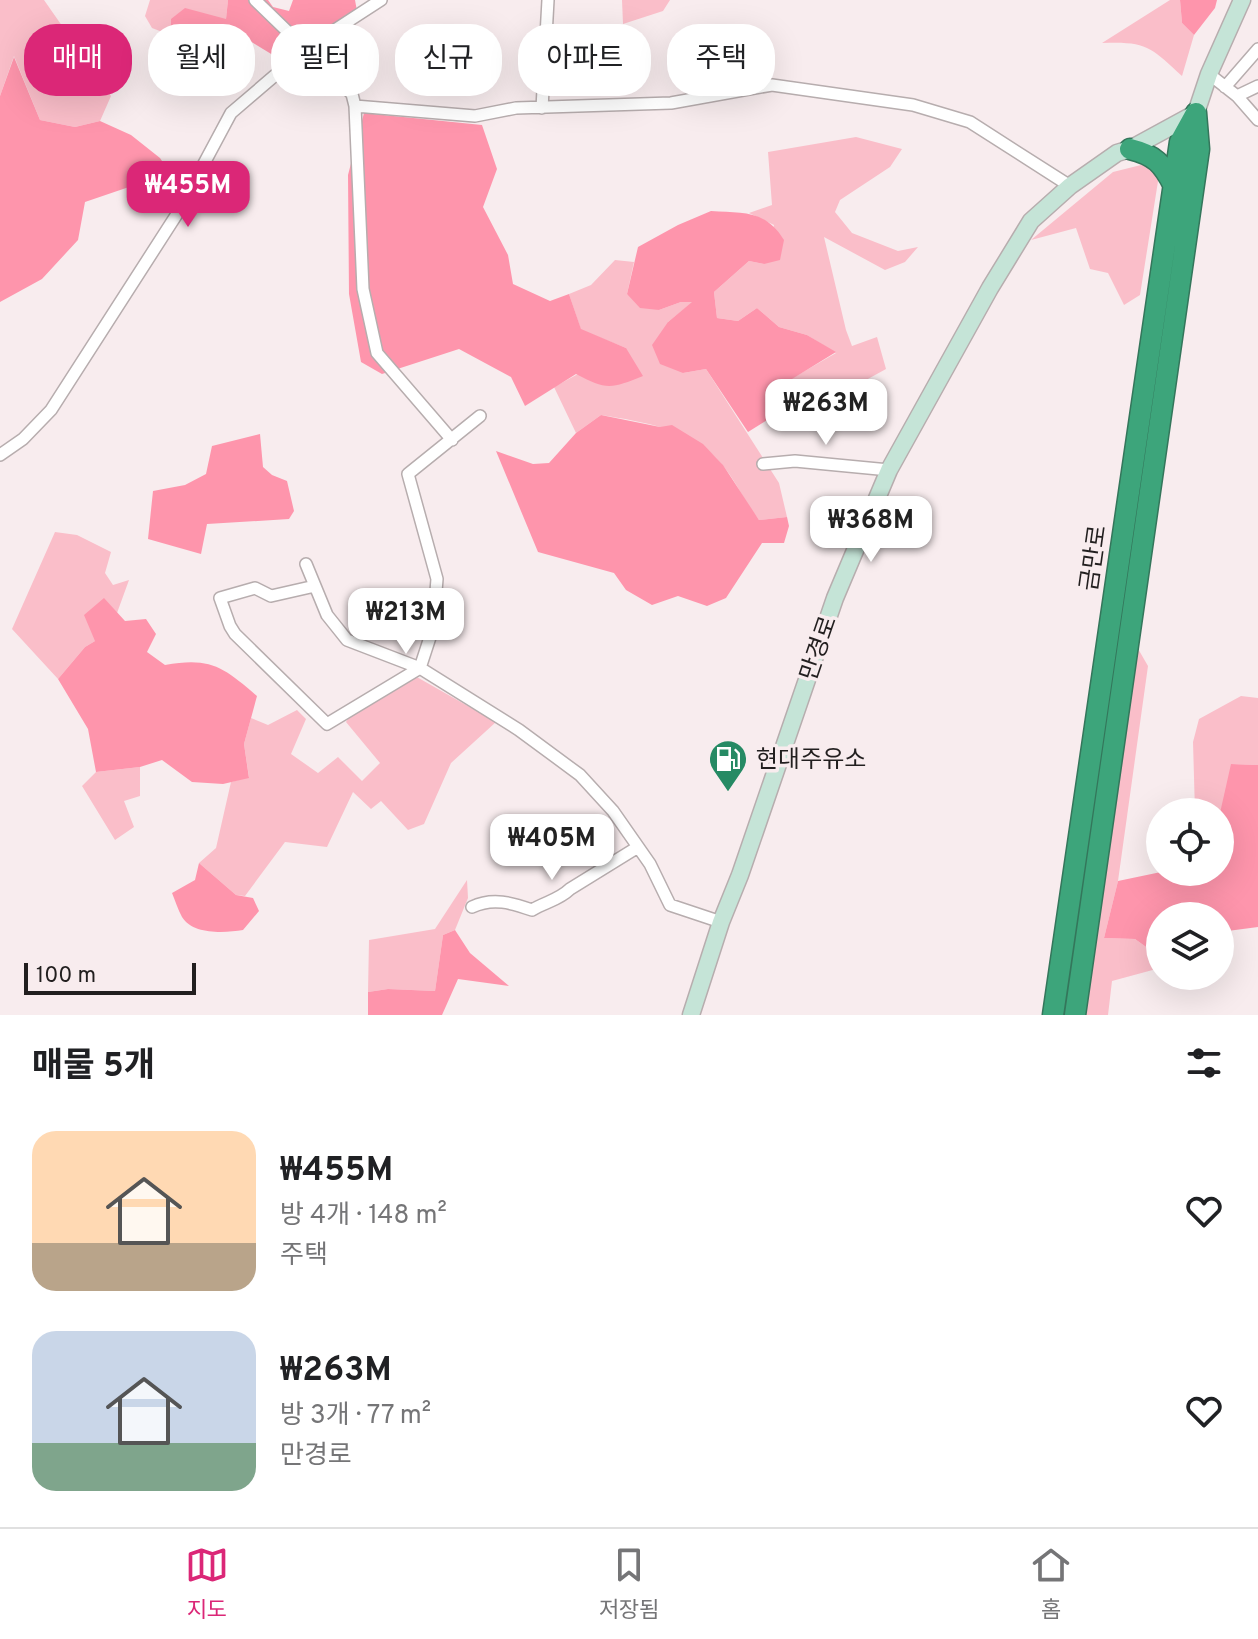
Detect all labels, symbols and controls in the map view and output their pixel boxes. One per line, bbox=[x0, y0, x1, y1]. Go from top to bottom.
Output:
chip: 매매 bbox=[24, 24, 132, 96]
chip: 월세 bbox=[148, 24, 255, 96]
chip: 필터 bbox=[271, 24, 379, 96]
chip: 신규 bbox=[395, 24, 502, 96]
chip: 아파트 bbox=[518, 24, 651, 96]
chip: 주택 bbox=[667, 24, 775, 96]
pin: ₩455M bbox=[132, 161, 244, 229]
text: ₩455M bbox=[145, 170, 231, 203]
pin: ₩263M bbox=[770, 379, 882, 447]
text: ₩263M bbox=[783, 388, 869, 421]
pin: ₩368M bbox=[815, 496, 927, 564]
text: ₩368M bbox=[828, 505, 914, 538]
street label: 금만로 bbox=[1076, 523, 1114, 593]
pin: ₩213M bbox=[350, 588, 462, 656]
text: ₩213M bbox=[366, 597, 446, 630]
street label: 만경로 bbox=[795, 612, 845, 685]
fuel station icon: 현대주유소 bbox=[707, 738, 749, 793]
place label: 현대주유소 bbox=[756, 746, 866, 776]
map controls bbox=[1146, 798, 1234, 990]
button: locate bbox=[1146, 798, 1234, 886]
pin: ₩405M bbox=[496, 814, 608, 882]
text: ₩405M bbox=[508, 823, 596, 856]
button: layers bbox=[1146, 902, 1234, 990]
scale bar bbox=[24, 959, 196, 995]
text: 100 m bbox=[36, 963, 96, 990]
icon: filters bbox=[1182, 1041, 1226, 1085]
text: 매물 5개 bbox=[32, 1046, 155, 1089]
text: ₩455M bbox=[280, 1150, 393, 1193]
icon: home bbox=[96, 1163, 192, 1259]
icon: heart bbox=[1182, 1189, 1226, 1233]
text: 방 4개 · 148 m² bbox=[280, 1200, 447, 1233]
text: 주택 bbox=[280, 1240, 328, 1273]
text: ₩263M bbox=[280, 1350, 392, 1393]
icon: home bbox=[96, 1363, 192, 1459]
icon: heart bbox=[1182, 1389, 1226, 1433]
text: 방 3개 · 77 m² bbox=[280, 1400, 431, 1433]
text: 만경로 bbox=[280, 1440, 352, 1473]
tab: 지도 bbox=[185, 1543, 229, 1625]
tab: 저장됨 bbox=[599, 1543, 659, 1625]
tab: 홈 bbox=[1029, 1543, 1073, 1625]

